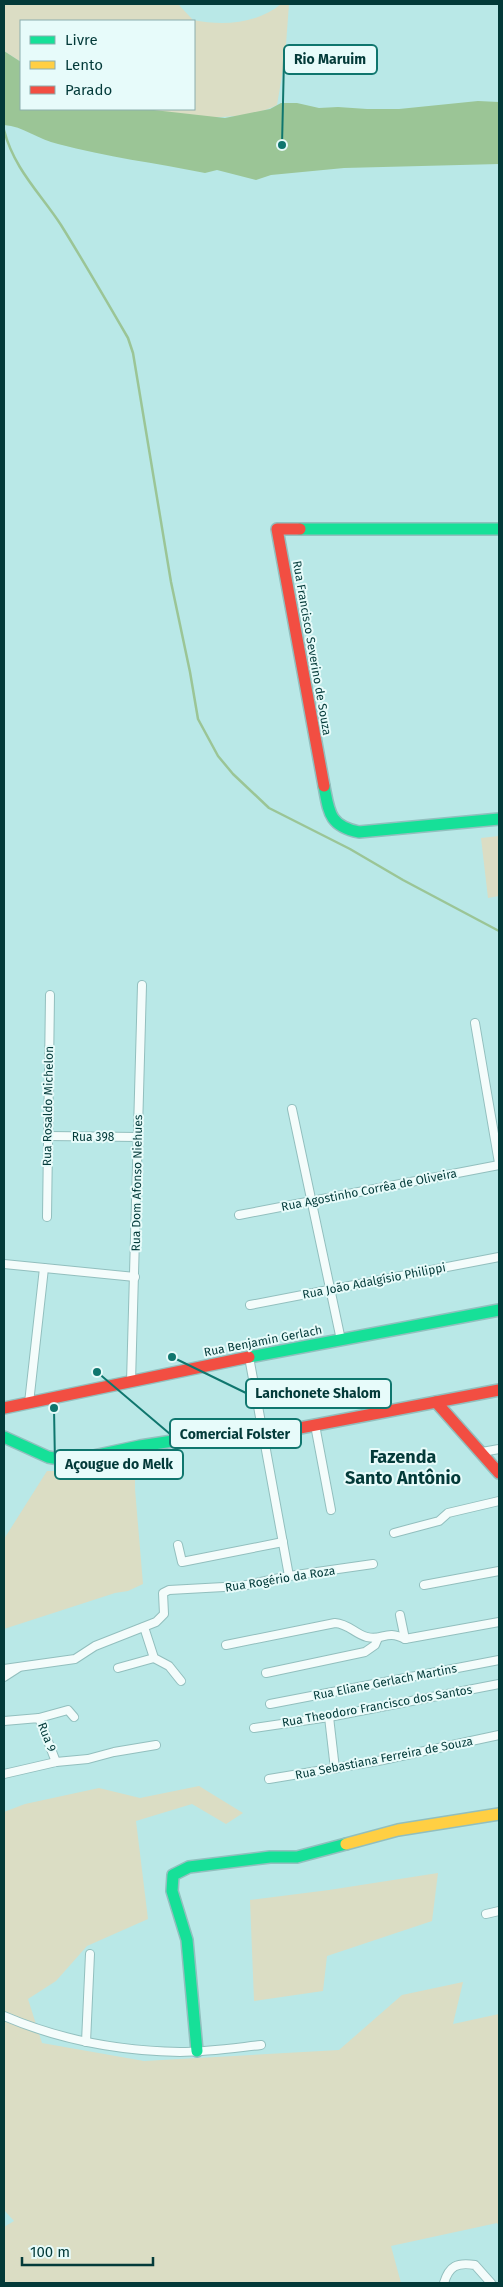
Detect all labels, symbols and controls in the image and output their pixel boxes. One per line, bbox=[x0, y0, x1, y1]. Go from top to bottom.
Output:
legend bbox=[20, 20, 195, 110]
text: Livre bbox=[65, 31, 98, 49]
callout: Rio Maruim bbox=[284, 45, 377, 74]
text: Rio Maruim bbox=[294, 51, 366, 68]
text: Lento bbox=[65, 56, 103, 74]
text: Parado bbox=[65, 81, 112, 99]
street label: Rua Francisco Severino de Souza bbox=[290, 559, 334, 737]
street label: Rua Rosaldo Michelon bbox=[40, 1046, 56, 1166]
street label: Rua Dom Afonso Niehues bbox=[129, 1114, 145, 1252]
street label: Rua 398 bbox=[72, 1130, 115, 1144]
street label: Rua Agostinho Corrêa de Oliveira bbox=[280, 1166, 458, 1214]
street label: Rua João Adalgísio Philippi bbox=[301, 1260, 447, 1302]
street label: Rua Benjamin Gerlach bbox=[203, 1323, 323, 1359]
callout: Lanchonete Shalom bbox=[246, 1379, 391, 1408]
text: Lanchonete Shalom bbox=[255, 1385, 381, 1402]
callout: Comercial Folster bbox=[170, 1419, 301, 1448]
text: Comercial Folster bbox=[180, 1426, 291, 1443]
district label: Fazenda Santo Antônio bbox=[345, 1446, 461, 1489]
callout: Açougue do Melk bbox=[55, 1450, 183, 1479]
text: Açougue do Melk bbox=[64, 1456, 173, 1474]
street label: Rua Rogério da Roza bbox=[224, 1563, 336, 1595]
street label: Rua Eliane Gerlach Martins bbox=[312, 1661, 458, 1703]
street label: Rua Theodoro Francisco dos Santos bbox=[281, 1682, 474, 1730]
street label: Rua 9 bbox=[35, 1720, 59, 1754]
street label: Rua Sebastiana Ferreira de Souza bbox=[294, 1734, 474, 1782]
scale bar bbox=[22, 2234, 154, 2266]
text: 100 m bbox=[30, 2243, 70, 2261]

